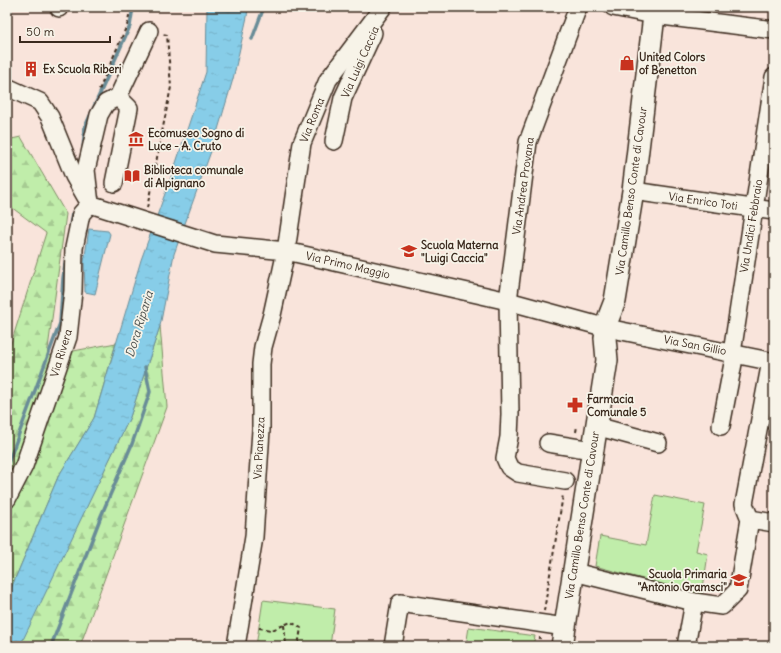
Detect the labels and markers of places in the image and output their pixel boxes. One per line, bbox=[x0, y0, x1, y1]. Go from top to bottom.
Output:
place label: United Colors of Benetton bbox=[639, 50, 705, 77]
shop icon: United Colors of Benetton bbox=[618, 54, 636, 72]
building icon: Ex Scuola Riberi bbox=[22, 60, 40, 78]
place label: Ex Scuola Riberi bbox=[43, 62, 121, 76]
place label: Ecomuseo Sogno di Luce - A. Cruto bbox=[148, 126, 244, 153]
museum icon: Ecomuseo Sogno di Luce - A. Cruto bbox=[127, 130, 145, 148]
place label: Biblioteca comunale di Alpignano bbox=[144, 163, 244, 191]
library icon: Biblioteca comunale di Alpignano bbox=[123, 167, 141, 185]
place label: Scuola Materna "Luigi Caccia" bbox=[421, 238, 499, 266]
school or university icon: Scuola Materna "Luigi Caccia" bbox=[400, 242, 418, 260]
place label: Farmacia Comunale 5 bbox=[587, 392, 646, 419]
pharmacy icon: Farmacia Comunale 5 bbox=[566, 396, 584, 414]
place label: Scuola Primaria "Antonio Gramsci" bbox=[638, 567, 728, 594]
school or university icon: Scuola Primaria "Antonio Gramsci" bbox=[730, 571, 748, 589]

